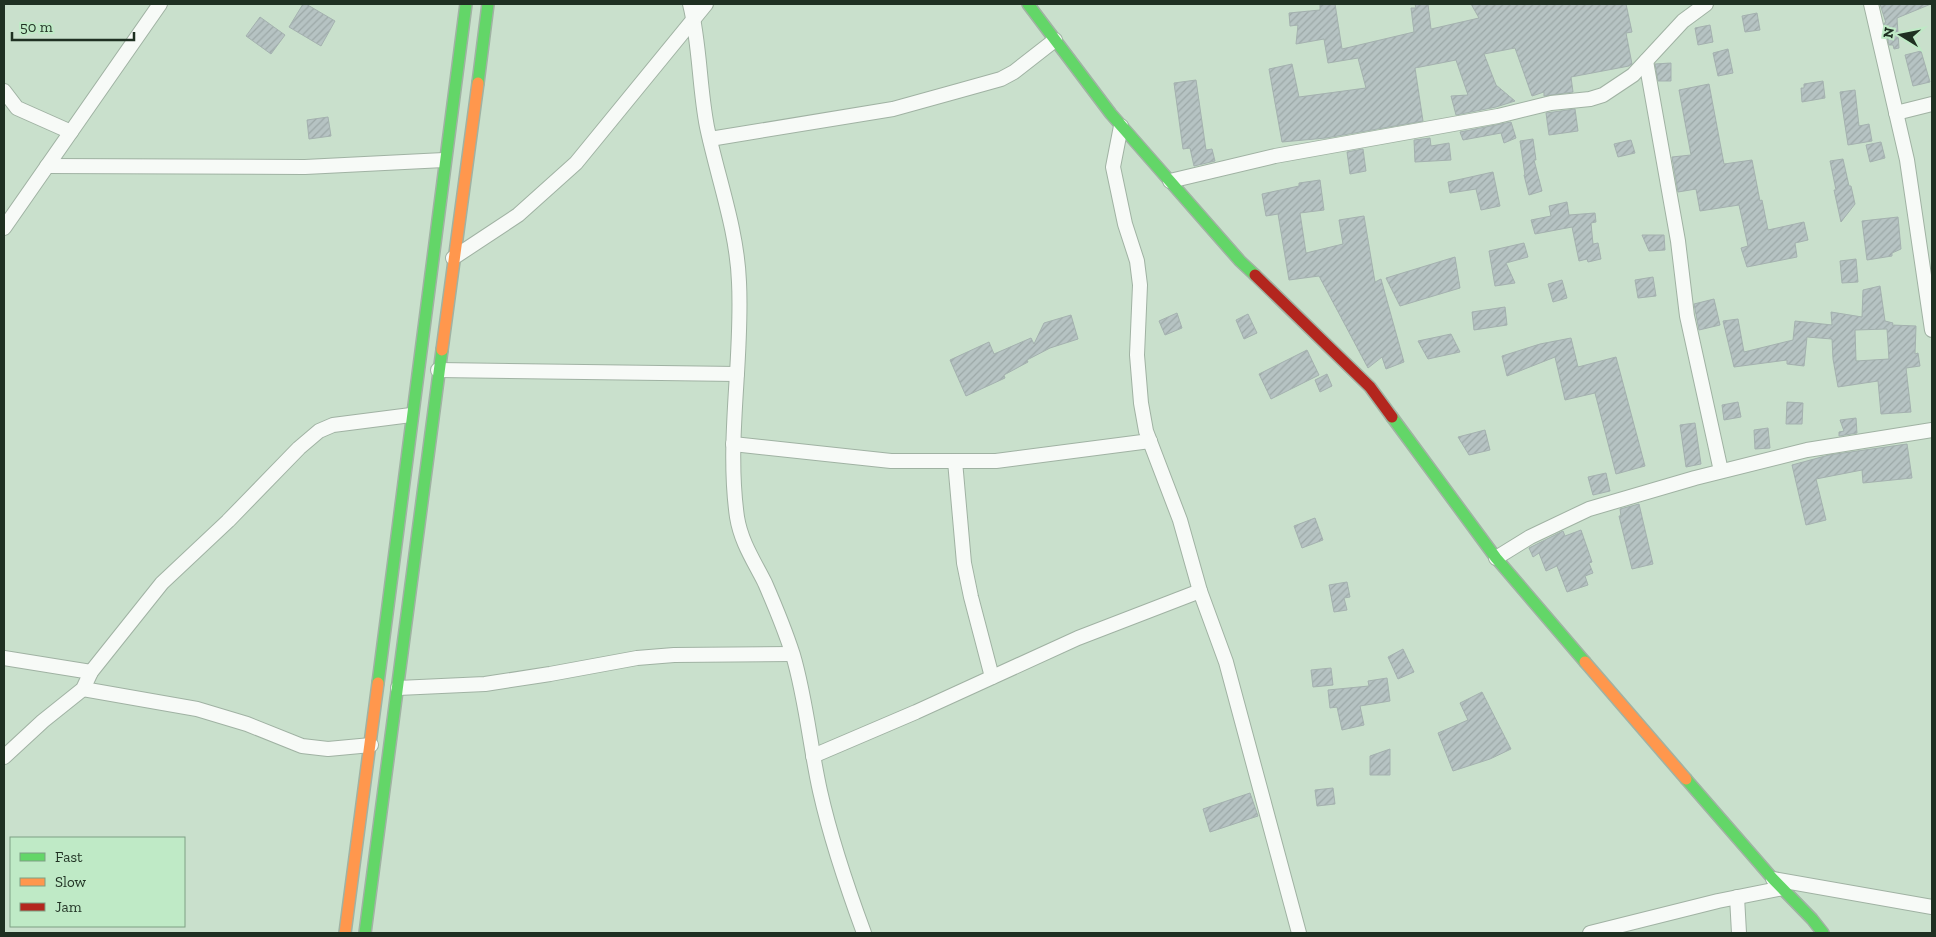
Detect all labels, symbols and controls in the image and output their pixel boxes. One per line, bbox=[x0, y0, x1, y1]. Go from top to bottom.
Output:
scale bar bbox=[12, 10, 135, 42]
north arrow bbox=[1876, 10, 1926, 60]
text: 50 m bbox=[20, 18, 53, 36]
text: N bbox=[1879, 26, 1898, 40]
legend bbox=[10, 837, 185, 927]
text: Fast bbox=[55, 848, 83, 866]
text: Slow bbox=[55, 873, 87, 891]
text: Jam bbox=[55, 898, 82, 916]

